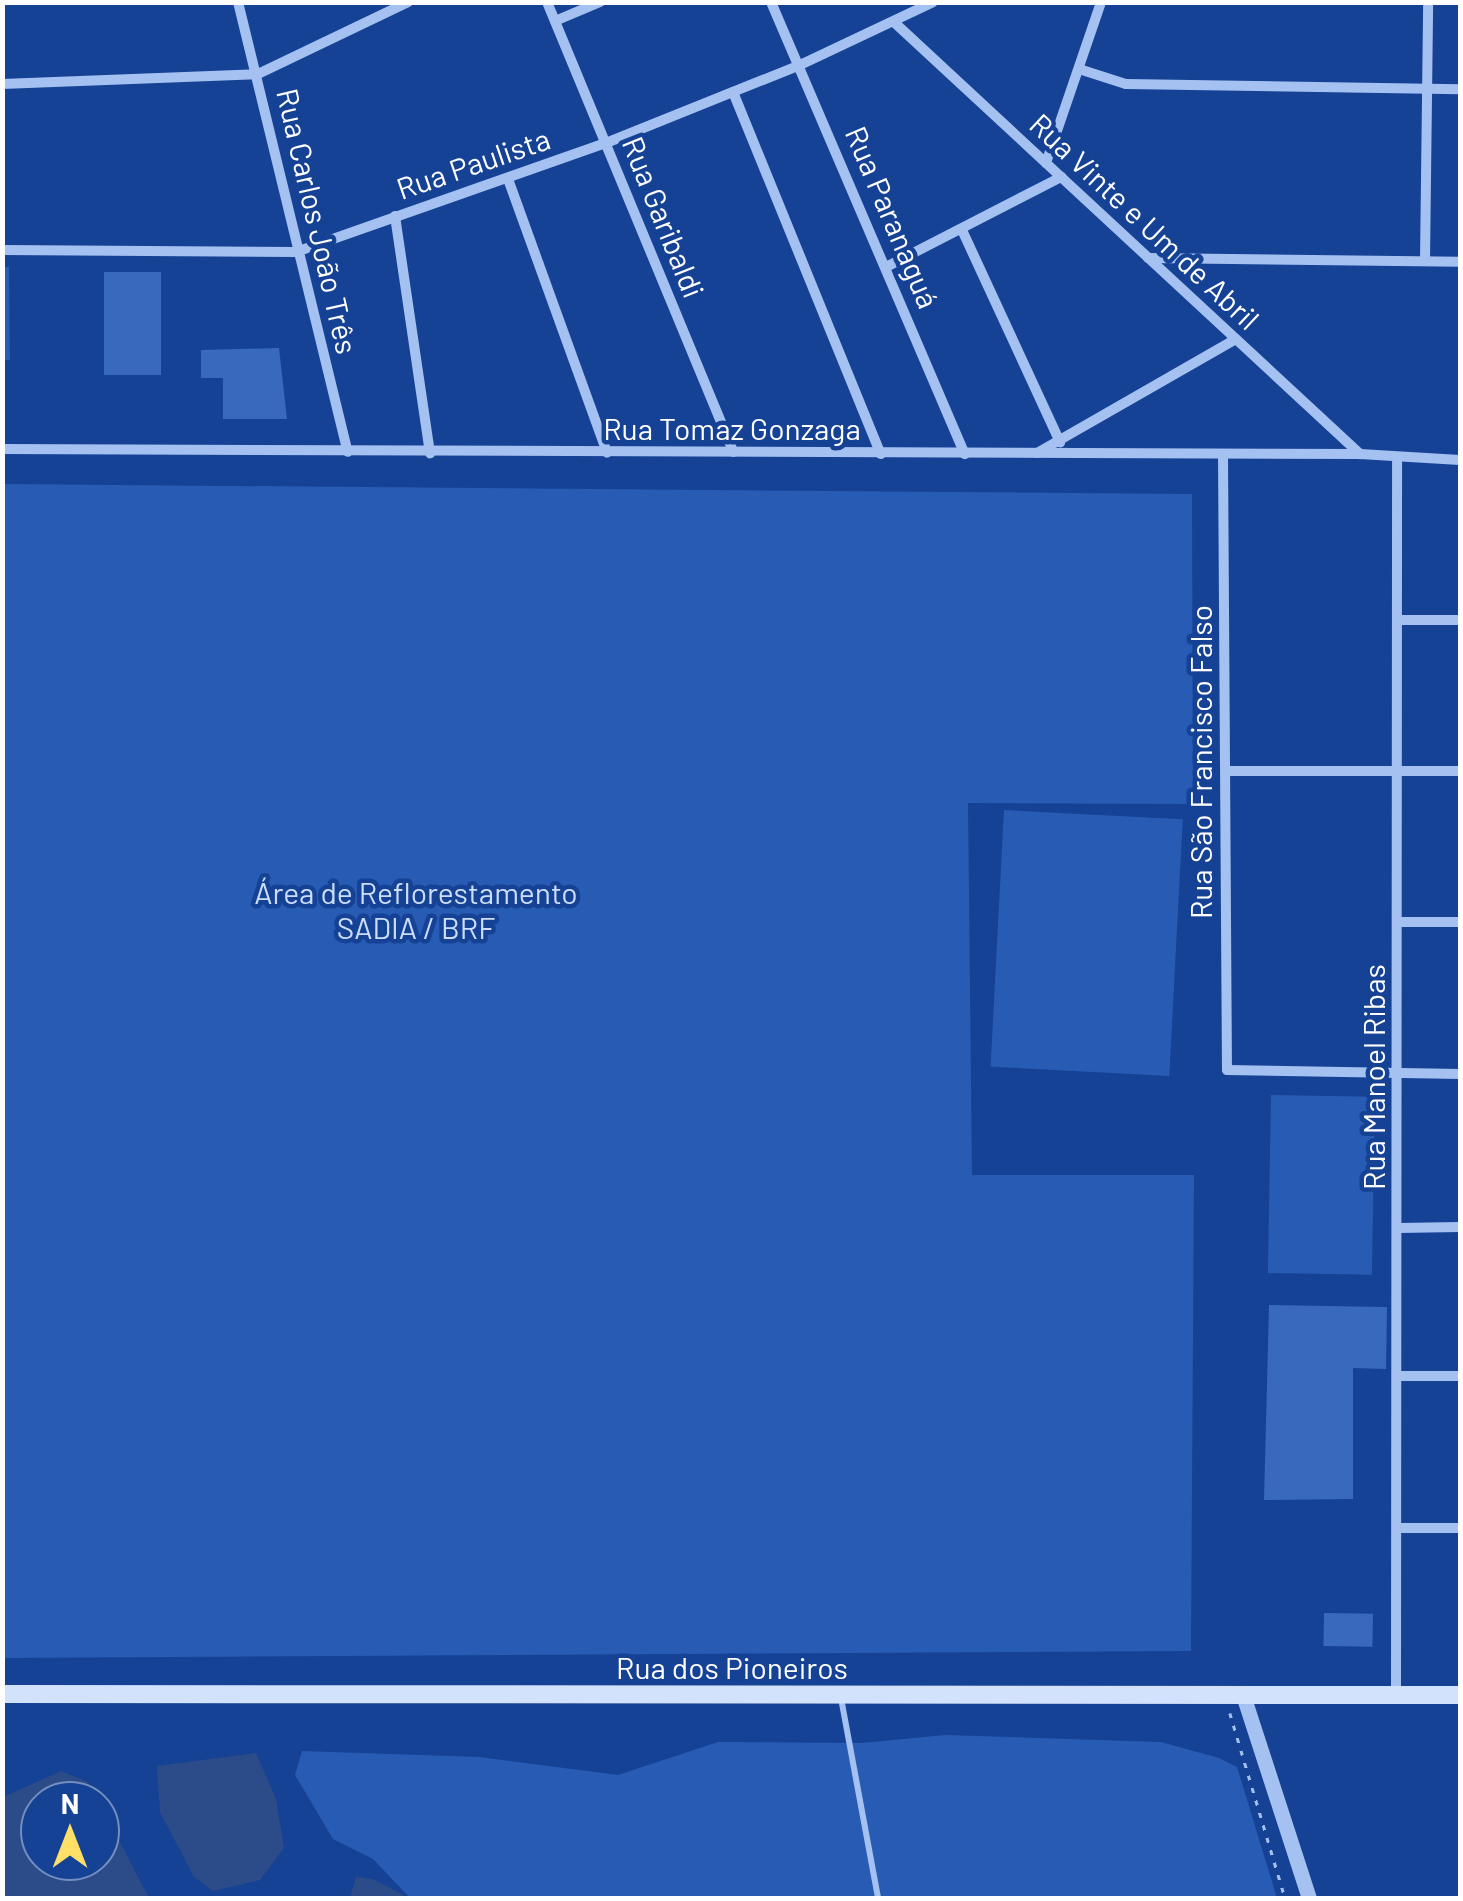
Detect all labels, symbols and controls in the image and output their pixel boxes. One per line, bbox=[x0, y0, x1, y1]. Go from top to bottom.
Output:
street label: Rua Carlos João Três bbox=[270, 85, 366, 357]
street label: Rua Vinte e Um de Abril bbox=[1023, 105, 1267, 337]
street label: Rua Paulista bbox=[391, 120, 555, 206]
street label: Rua Paranaguá bbox=[839, 121, 947, 313]
street label: Rua Garibaldi bbox=[615, 131, 713, 303]
street label: Rua Tomaz Gonzaga bbox=[603, 410, 861, 446]
street label: Rua São Francisco Falso bbox=[1182, 605, 1218, 919]
park label: Área de Reflorestamento SADIA / BRF bbox=[254, 874, 578, 944]
street label: Rua Manoel Ribas bbox=[1355, 964, 1391, 1190]
street label: Rua dos Pioneiros bbox=[616, 1649, 848, 1685]
north arrow bbox=[20, 1781, 120, 1881]
text: N bbox=[61, 1786, 79, 1820]

